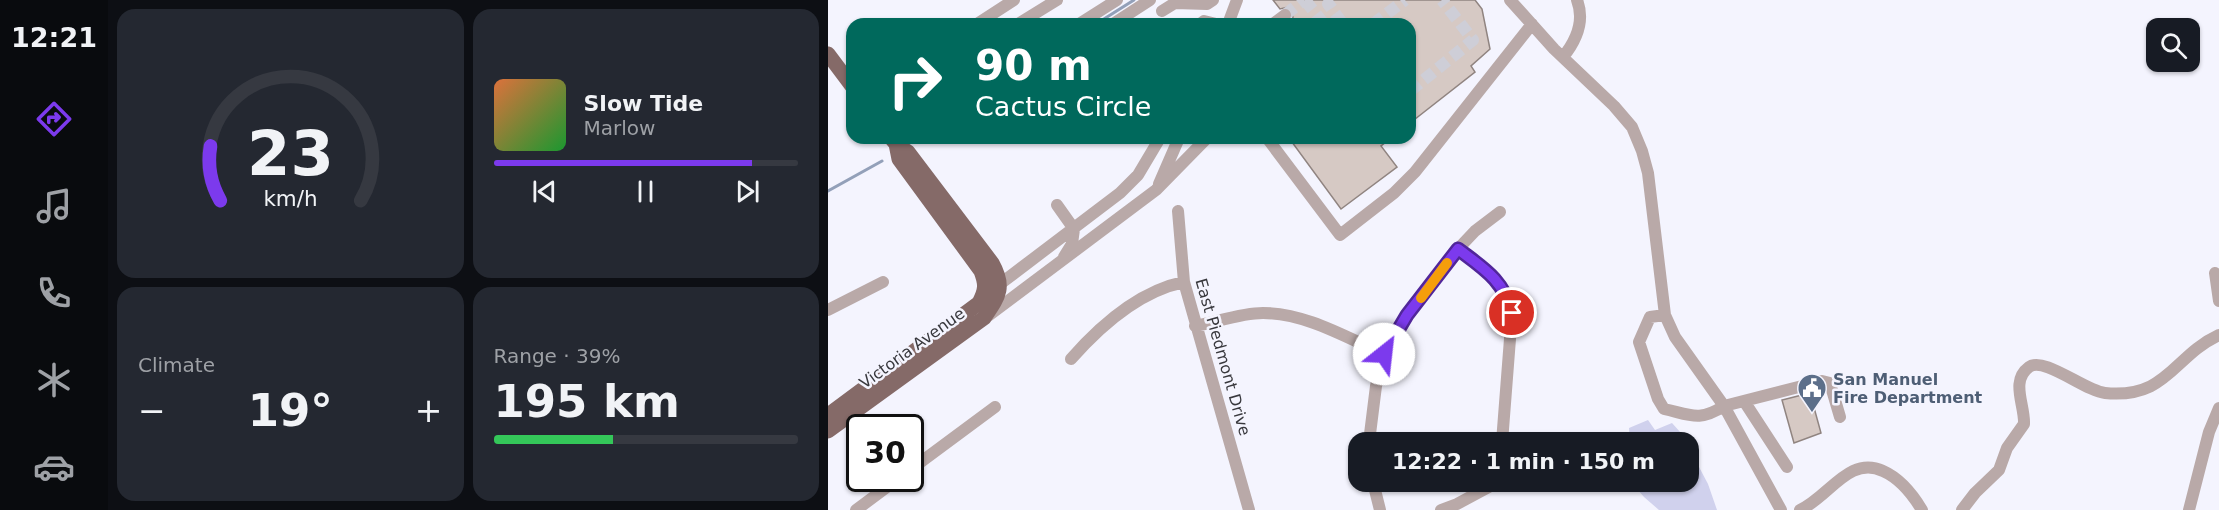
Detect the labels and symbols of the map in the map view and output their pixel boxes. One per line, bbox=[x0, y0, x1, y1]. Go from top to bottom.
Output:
street label: East Piedmont Drive bbox=[1191, 276, 1255, 438]
pin bbox=[1486, 287, 1537, 338]
street label: Victoria Avenue bbox=[856, 303, 968, 393]
position arrow bbox=[1352, 322, 1416, 386]
place label: San Manuel Fire Department bbox=[1833, 370, 1983, 407]
public building icon: San Manuel Fire Department bbox=[1796, 372, 1828, 414]
speed limit sign: 30 bbox=[846, 414, 924, 492]

